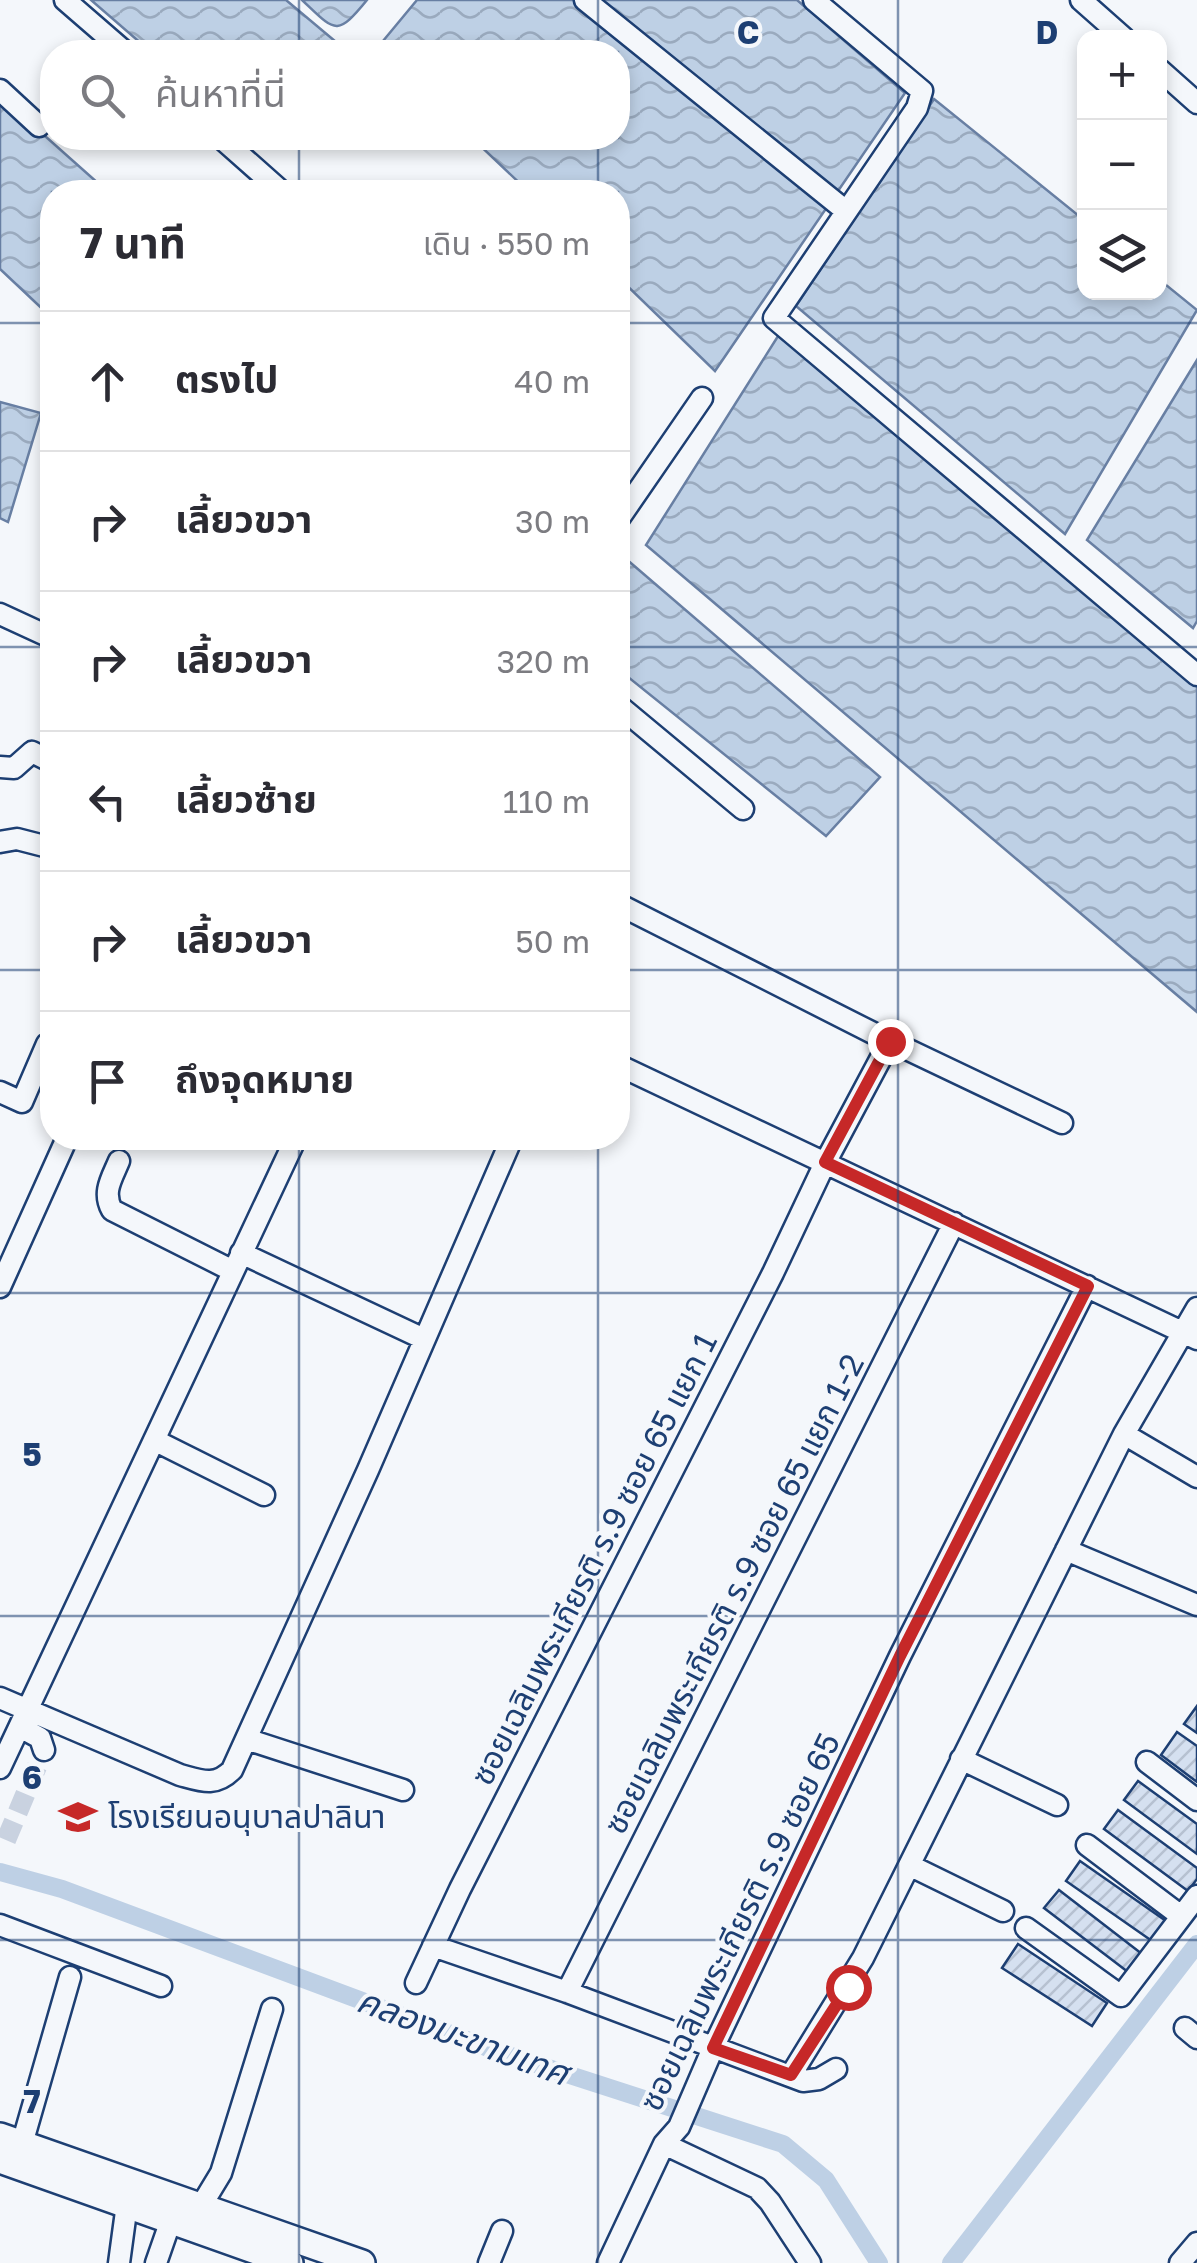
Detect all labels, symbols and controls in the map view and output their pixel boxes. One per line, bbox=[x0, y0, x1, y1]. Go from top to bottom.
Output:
text: C bbox=[737, 13, 759, 51]
text: D bbox=[1036, 13, 1058, 51]
map controls bbox=[1077, 30, 1167, 300]
button: + bbox=[1077, 30, 1167, 120]
search box bbox=[40, 40, 630, 150]
icon: search bbox=[75, 68, 130, 123]
text: ค้นหาที่นี่ bbox=[155, 70, 286, 115]
button: − bbox=[1077, 120, 1167, 210]
button: layers bbox=[1077, 210, 1167, 300]
text: 7 นาที bbox=[80, 217, 186, 267]
text: เดิน · 550 m bbox=[423, 224, 590, 262]
icon: ahead bbox=[80, 354, 135, 409]
text: ตรงไป bbox=[175, 356, 278, 401]
text: 40 m bbox=[514, 362, 590, 400]
icon: right bbox=[80, 494, 135, 549]
text: เลี้ยวขวา bbox=[175, 496, 312, 541]
text: 30 m bbox=[515, 502, 590, 540]
icon: right bbox=[80, 634, 135, 689]
text: เลี้ยวขวา bbox=[175, 636, 312, 681]
text: 320 m bbox=[497, 642, 590, 680]
icon: left bbox=[80, 774, 135, 829]
text: เลี้ยวซ้าย bbox=[175, 776, 317, 821]
text: 110 m bbox=[503, 782, 590, 820]
icon: right bbox=[80, 914, 135, 969]
text: เลี้ยวขวา bbox=[175, 916, 312, 961]
text: 50 m bbox=[515, 922, 590, 960]
route end bbox=[868, 1019, 914, 1065]
icon: arrive bbox=[80, 1054, 135, 1109]
text: ถึงจุดหมาย bbox=[175, 1056, 354, 1101]
street label: ซอยเฉลิมพระเกียรติ ร.9 ซอย 65 แยก 1 bbox=[462, 1326, 724, 1791]
street label: ซอยเฉลิมพระเกียรติ ร.9 ซอย 65 แยก 1-2 bbox=[595, 1347, 871, 1840]
text: 5 bbox=[22, 1435, 42, 1473]
street label: ซอยเฉลิมพระเกียรติ ร.9 ซอย 65 bbox=[631, 1727, 847, 2117]
text: 6 bbox=[22, 1758, 42, 1796]
school or university icon: โรงเรียนอนุบาลปาลินา bbox=[57, 1796, 99, 1838]
place label: โรงเรียนอนุบาลปาลินา bbox=[108, 1797, 386, 1836]
route start bbox=[826, 1965, 872, 2011]
water label: คลองมะขามเทศ bbox=[352, 1978, 579, 2095]
text: 7 bbox=[23, 2082, 41, 2120]

